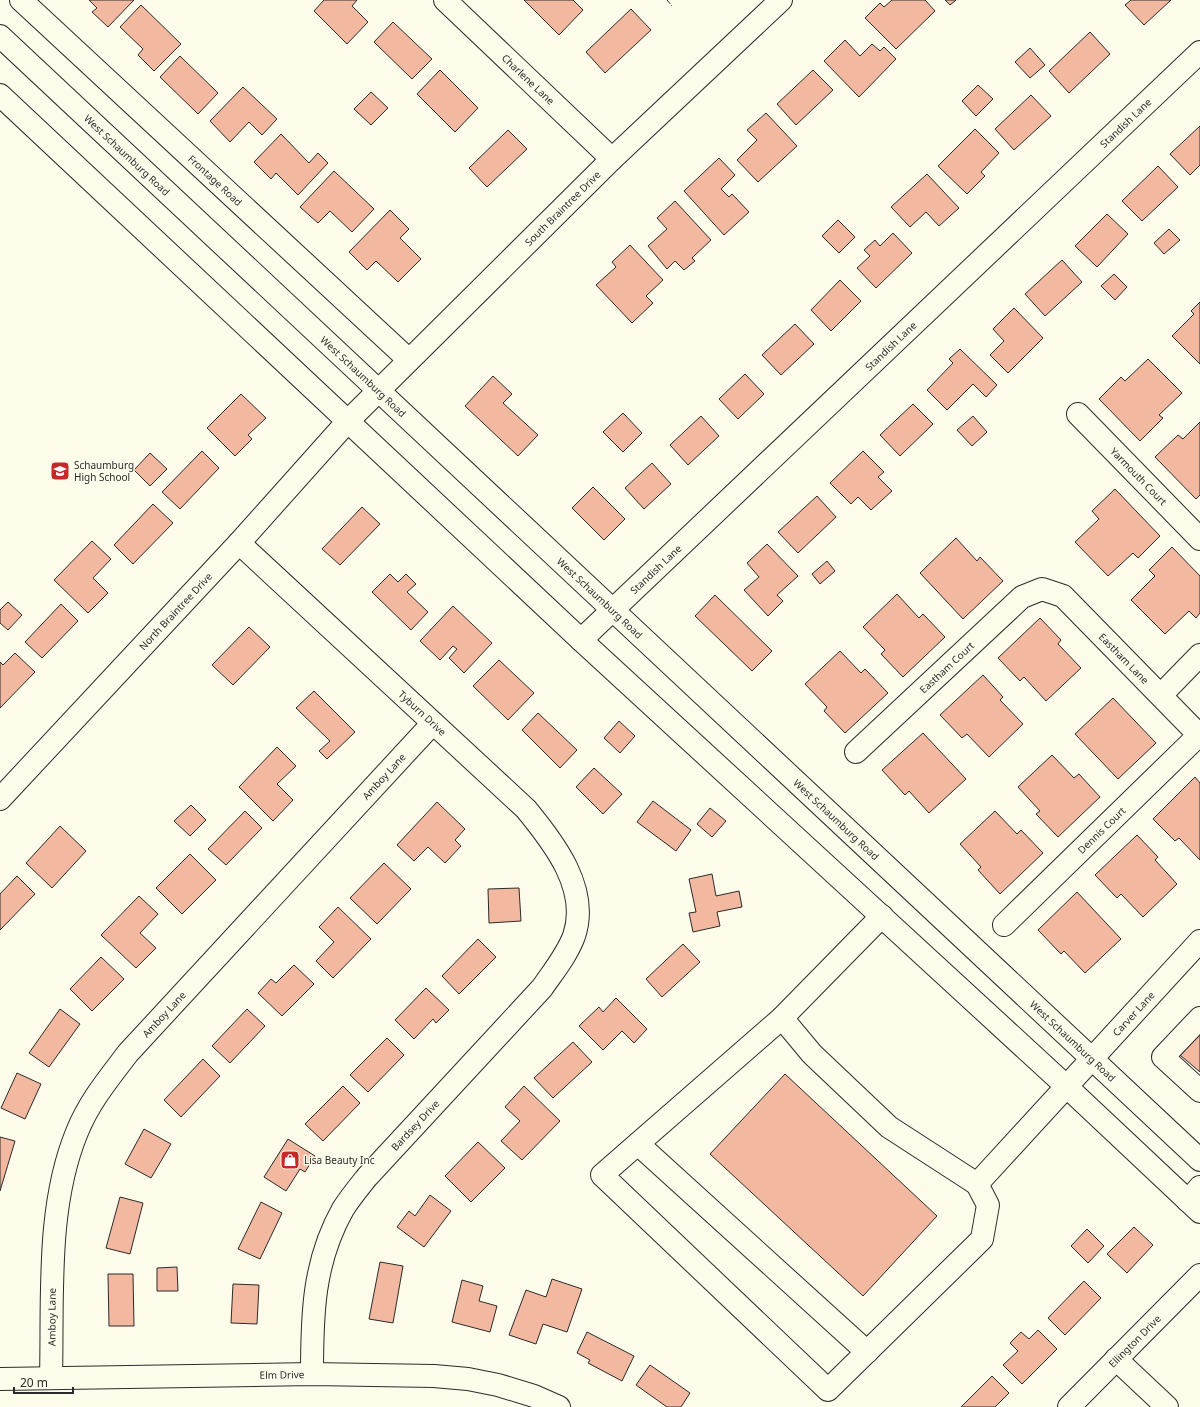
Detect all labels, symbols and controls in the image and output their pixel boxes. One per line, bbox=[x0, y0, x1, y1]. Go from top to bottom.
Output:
street label: Charlene Lane bbox=[499, 51, 558, 108]
street label: Standish Lane bbox=[1097, 95, 1154, 151]
street label: West Schaumburg Road bbox=[81, 111, 173, 199]
street label: Frontage Road bbox=[185, 152, 245, 209]
street label: South Braintree Drive bbox=[522, 167, 604, 249]
street label: Standish Lane bbox=[862, 318, 920, 374]
street label: West Schaumburg Road bbox=[318, 333, 409, 420]
street label: Yarmouth Court bbox=[1107, 444, 1170, 508]
place label: Schaumburg High School bbox=[74, 458, 134, 484]
school or university icon: Schaumburg High School bbox=[49, 460, 71, 482]
street label: Standish Lane bbox=[627, 541, 685, 597]
street label: West Schaumburg Road bbox=[554, 554, 646, 642]
street label: North Braintree Drive bbox=[136, 569, 215, 653]
street label: Eastham Lane bbox=[1096, 630, 1152, 687]
street label: Eastham Court bbox=[916, 638, 977, 696]
street label: Tyburn Drive bbox=[395, 687, 450, 739]
street label: Amboy Lane bbox=[359, 750, 409, 802]
street label: West Schaumburg Road bbox=[790, 776, 882, 863]
street label: Dennis Court bbox=[1074, 803, 1129, 857]
street label: Amboy Lane bbox=[139, 988, 189, 1040]
street label: Carver Lane bbox=[1109, 988, 1158, 1039]
street label: West Schaumburg Road bbox=[1027, 997, 1119, 1085]
street label: Bardsey Drive bbox=[388, 1096, 442, 1153]
shop icon: Lisa Beauty Inc bbox=[279, 1149, 301, 1171]
place label: Lisa Beauty Inc bbox=[304, 1153, 375, 1167]
street label: Amboy Lane bbox=[44, 1287, 59, 1346]
street label: Ellington Drive bbox=[1105, 1311, 1164, 1370]
street label: Elm Drive bbox=[259, 1367, 305, 1382]
scale bar bbox=[14, 1369, 73, 1395]
text: 20 m bbox=[20, 1374, 48, 1391]

